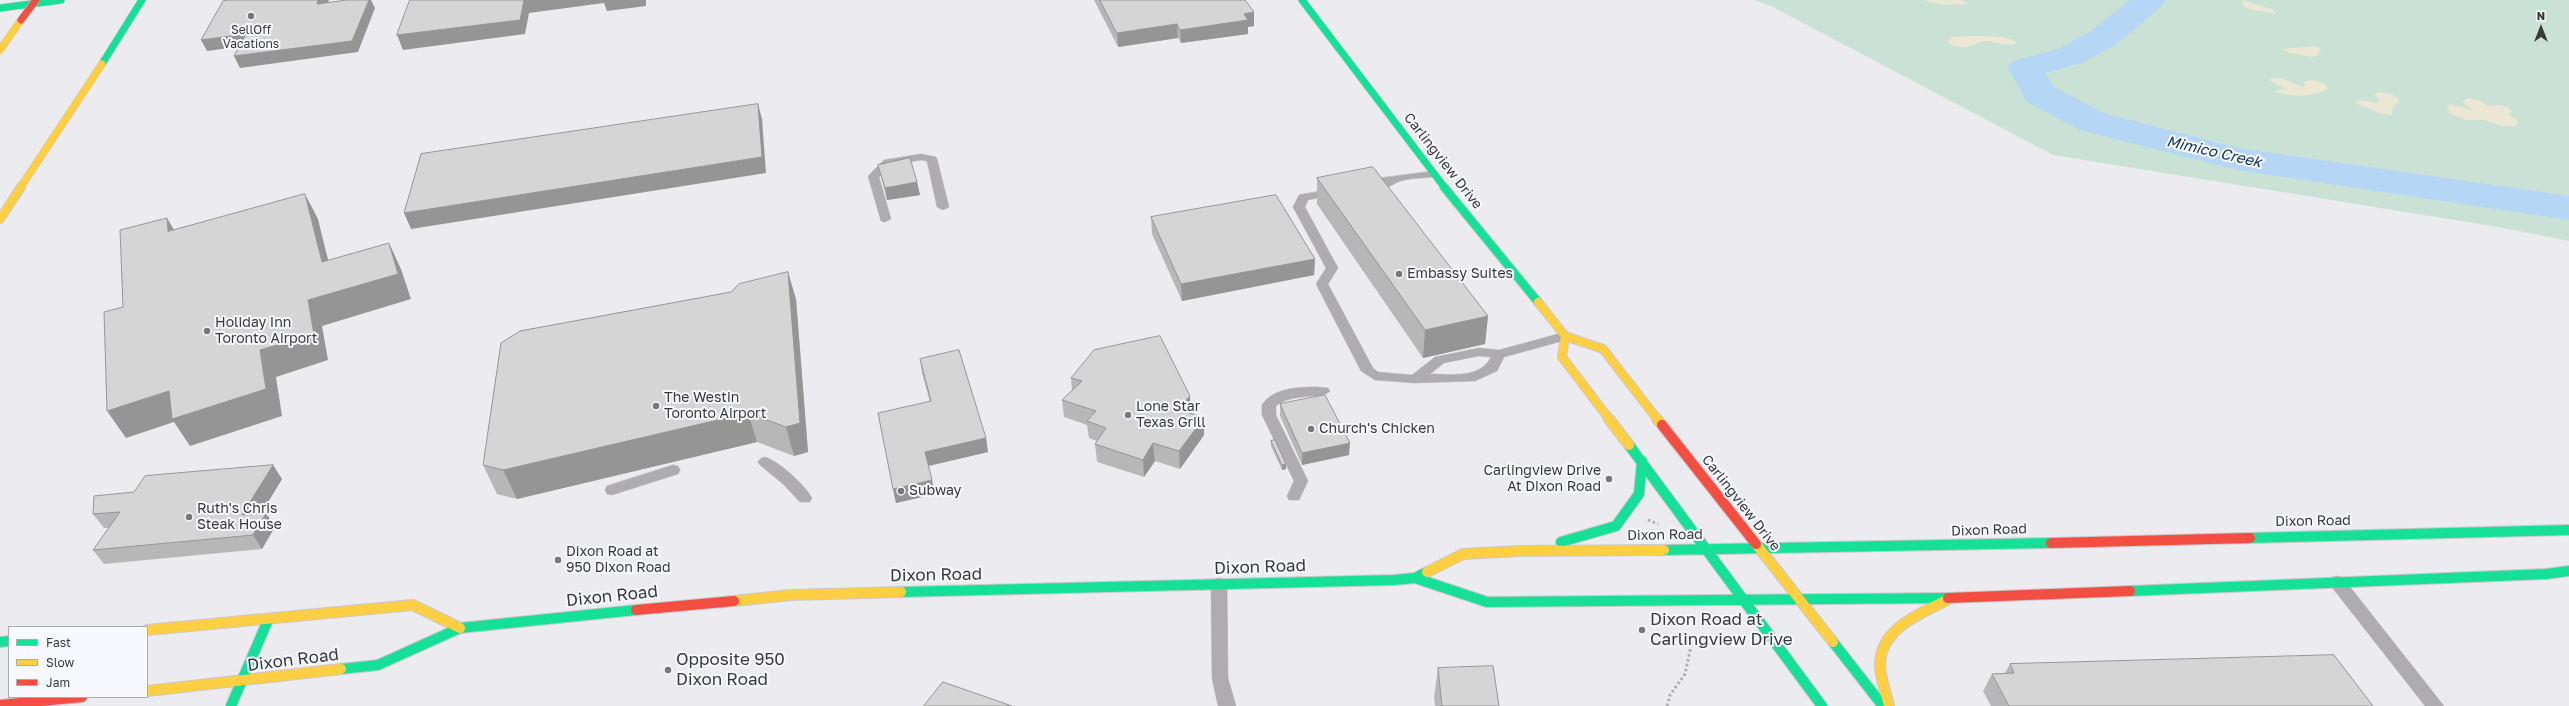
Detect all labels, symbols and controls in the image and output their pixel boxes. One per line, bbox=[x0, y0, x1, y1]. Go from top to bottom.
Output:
north arrow bbox=[2521, 8, 2561, 48]
text: N bbox=[2537, 9, 2545, 22]
marker: SellOff Vacations bbox=[246, 11, 256, 21]
place label: SellOff Vacations bbox=[223, 23, 279, 51]
street label: Carlingview Drive bbox=[1400, 110, 1486, 212]
water label: Mimico Creek bbox=[2165, 132, 2263, 172]
place label: Embassy Suites bbox=[1407, 266, 1513, 282]
marker: Embassy Suites bbox=[1394, 269, 1404, 279]
place label: Holiday Inn Toronto Airport bbox=[215, 315, 317, 348]
marker: Holiday Inn Toronto Airport bbox=[202, 326, 212, 336]
place label: The Westin Toronto Airport bbox=[664, 390, 766, 422]
place label: Lone Star Texas Grill bbox=[1136, 399, 1206, 432]
marker: The Westin Toronto Airport bbox=[651, 401, 661, 411]
marker: Lone Star Texas Grill bbox=[1123, 410, 1133, 420]
place label: Church's Chicken bbox=[1319, 421, 1435, 437]
marker: Church's Chicken bbox=[1306, 424, 1316, 434]
street label: Carlingview Drive bbox=[1698, 452, 1784, 554]
place label: Carlingview Drive At Dixon Road bbox=[1484, 463, 1601, 496]
marker: Carlingview Drive At Dixon Road bbox=[1604, 474, 1614, 484]
place label: Subway bbox=[909, 483, 961, 499]
marker: Subway bbox=[896, 486, 906, 496]
place label: Ruth's Chris Steak House bbox=[197, 501, 282, 534]
marker: Ruth's Chris Steak House bbox=[184, 512, 194, 522]
street label: Dixon Road bbox=[2275, 512, 2351, 530]
street label: Dixon Road bbox=[1951, 520, 2027, 540]
street label: Dixon Road bbox=[1627, 526, 1703, 544]
place label: Dixon Road at 950 Dixon Road bbox=[566, 544, 671, 576]
marker: Dixon Road at 950 Dixon Road bbox=[553, 555, 563, 565]
street label: Dixon Road bbox=[1214, 555, 1306, 579]
street label: Dixon Road bbox=[890, 564, 982, 586]
street label: Dixon Road bbox=[565, 581, 659, 611]
place label: Dixon Road at Carlingview Drive bbox=[1650, 610, 1793, 650]
marker: Dixon Road at Carlingview Drive bbox=[1637, 625, 1647, 635]
legend bbox=[8, 626, 148, 698]
text: Fast bbox=[46, 635, 71, 650]
street label: Dixon Road bbox=[246, 644, 340, 676]
place label: Opposite 950 Dixon Road bbox=[676, 650, 785, 690]
text: Slow bbox=[46, 655, 74, 670]
marker: Opposite 950 Dixon Road bbox=[663, 665, 673, 675]
text: Jam bbox=[46, 675, 70, 690]

